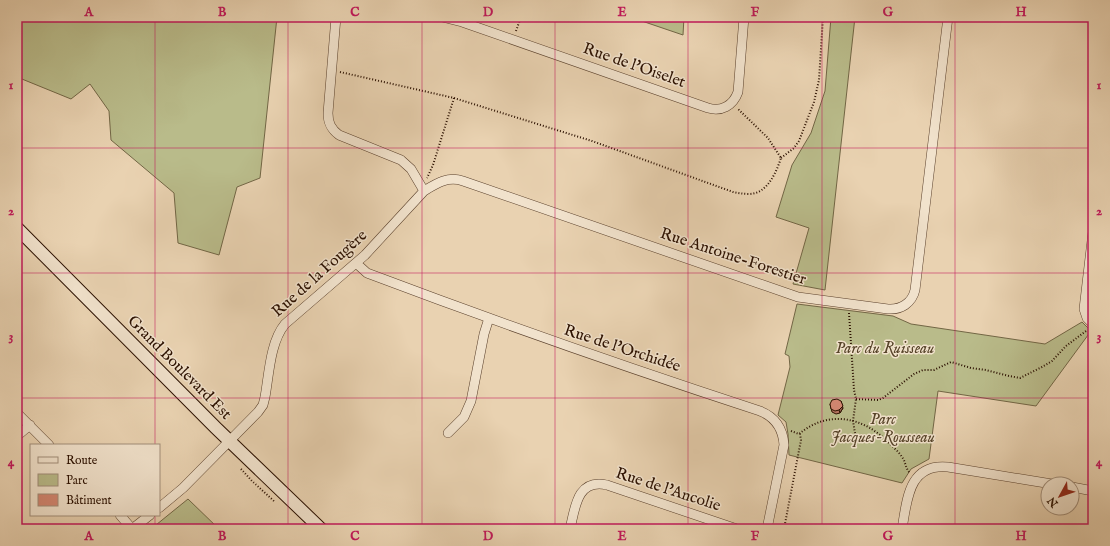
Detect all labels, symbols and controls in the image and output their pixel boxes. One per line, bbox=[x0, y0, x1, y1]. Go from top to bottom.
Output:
text: A bbox=[84, 4, 95, 21]
text: B bbox=[218, 4, 227, 21]
text: C bbox=[350, 4, 360, 21]
text: D bbox=[483, 4, 494, 21]
text: E bbox=[617, 4, 627, 21]
text: F bbox=[751, 4, 760, 21]
text: G bbox=[883, 4, 894, 21]
text: H bbox=[1015, 4, 1027, 21]
street label: Rue de l'Oiselet bbox=[580, 39, 688, 93]
text: 1 bbox=[9, 77, 14, 94]
text: 1 bbox=[1097, 77, 1102, 94]
text: 2 bbox=[8, 203, 14, 220]
text: 2 bbox=[1096, 203, 1102, 220]
street label: Rue Antoine-Forestier bbox=[657, 224, 809, 290]
street label: Rue de la Fougère bbox=[268, 226, 372, 322]
street label: Grand Boulevard Est bbox=[123, 312, 236, 425]
street label: Rue de l'Orchidée bbox=[561, 321, 683, 377]
text: 3 bbox=[9, 328, 14, 345]
text: 3 bbox=[1097, 328, 1102, 345]
park label: Parc du Ruisseau bbox=[836, 339, 934, 359]
park label: Parc Jacques-Rousseau bbox=[831, 410, 935, 448]
legend bbox=[30, 444, 160, 516]
text: Route bbox=[66, 453, 98, 468]
text: 4 bbox=[8, 454, 15, 471]
text: 4 bbox=[1096, 454, 1103, 471]
street label: Rue de l'Ancolie bbox=[613, 464, 723, 516]
text: Parc bbox=[66, 473, 88, 488]
north arrow bbox=[1040, 476, 1080, 516]
text: Bâtiment bbox=[66, 493, 112, 508]
text: N bbox=[1044, 493, 1062, 511]
text: A bbox=[84, 528, 95, 545]
text: B bbox=[218, 528, 227, 545]
text: C bbox=[350, 528, 360, 545]
text: D bbox=[483, 528, 494, 545]
text: E bbox=[617, 528, 627, 545]
text: F bbox=[751, 528, 760, 545]
text: G bbox=[883, 528, 894, 545]
text: H bbox=[1015, 528, 1027, 545]

